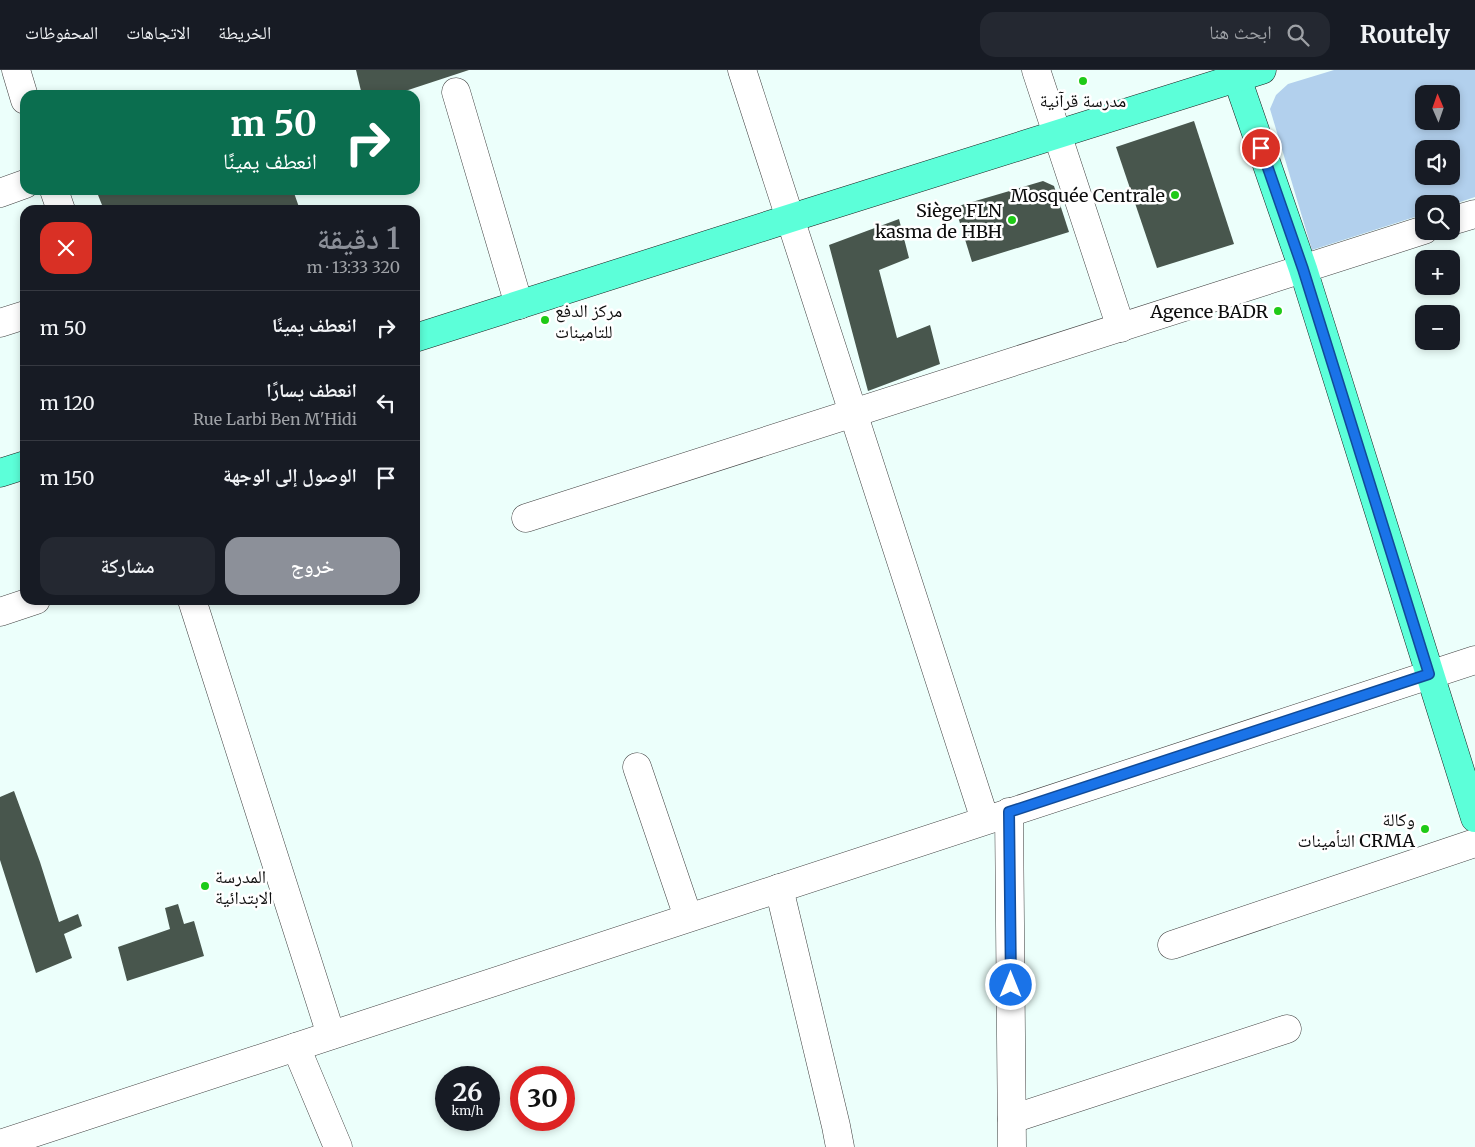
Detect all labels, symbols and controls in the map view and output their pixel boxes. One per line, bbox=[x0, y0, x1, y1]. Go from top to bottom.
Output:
search box bbox=[980, 12, 1330, 57]
text: Routely bbox=[1360, 19, 1450, 50]
text: ابحث هنا bbox=[1209, 20, 1272, 44]
text: المحفوظات bbox=[25, 21, 98, 44]
text: الاتجاهات bbox=[126, 21, 190, 44]
text: الخريطة bbox=[218, 21, 271, 44]
icon: search bbox=[1284, 21, 1312, 49]
marker: مدرسة قرآنية bbox=[1077, 75, 1089, 87]
north arrow bbox=[1415, 85, 1460, 130]
map controls bbox=[1415, 85, 1460, 350]
place label: مدرسة قرآنية bbox=[1040, 89, 1126, 112]
text: 50 m bbox=[230, 102, 317, 146]
icon: right bbox=[335, 110, 400, 175]
pin bbox=[1240, 127, 1282, 169]
icon: arrive bbox=[1247, 134, 1275, 162]
button: sound bbox=[1415, 140, 1460, 185]
text: انعطف يمينًا bbox=[223, 147, 317, 175]
place label: Mosquée Centrale bbox=[1010, 184, 1165, 207]
marker: Mosquée Centrale bbox=[1169, 189, 1181, 201]
button: search bbox=[1415, 195, 1460, 240]
place label: Siège FLN kasma de HBH bbox=[875, 199, 1002, 243]
marker: Siège FLN kasma de HBH bbox=[1006, 214, 1018, 226]
text: 1 دقيقة bbox=[317, 219, 400, 257]
button: close bbox=[40, 222, 92, 274]
button: + bbox=[1415, 250, 1460, 295]
text: 320 m · 13:33 bbox=[307, 257, 400, 277]
place label: مركز الدفع للتامينات bbox=[555, 299, 622, 343]
place label: Agence BADR bbox=[1149, 300, 1268, 323]
marker: Agence BADR bbox=[1272, 305, 1284, 317]
button: − bbox=[1415, 305, 1460, 350]
text: انعطف يمينًا bbox=[272, 313, 357, 337]
icon: right bbox=[372, 314, 400, 342]
marker: مركز الدفع للتامينات bbox=[539, 314, 551, 326]
text: 50 m bbox=[40, 316, 86, 340]
text: انعطف يسارًا bbox=[266, 378, 357, 402]
icon: left bbox=[372, 389, 400, 417]
text: 120 m bbox=[40, 391, 95, 415]
text: Rue Larbi Ben M'Hidi bbox=[193, 409, 357, 429]
text: الوصول إلى الوجهة bbox=[223, 463, 357, 487]
icon: arrive bbox=[372, 464, 400, 492]
text: 150 m bbox=[40, 466, 94, 490]
button: مشاركة bbox=[40, 537, 215, 595]
button: خروج bbox=[225, 537, 400, 595]
place label: وكالة التأمينات CRMA bbox=[1298, 808, 1415, 852]
marker: وكالة التأمينات CRMA bbox=[1419, 823, 1431, 835]
place label: المدرسة الابتدائية bbox=[215, 865, 272, 909]
marker: المدرسة الابتدائية bbox=[199, 880, 211, 892]
position arrow bbox=[984, 958, 1036, 1010]
speed limit sign: 30 bbox=[510, 1066, 575, 1131]
text: 26 bbox=[453, 1076, 482, 1108]
text: km/h bbox=[452, 1103, 483, 1118]

